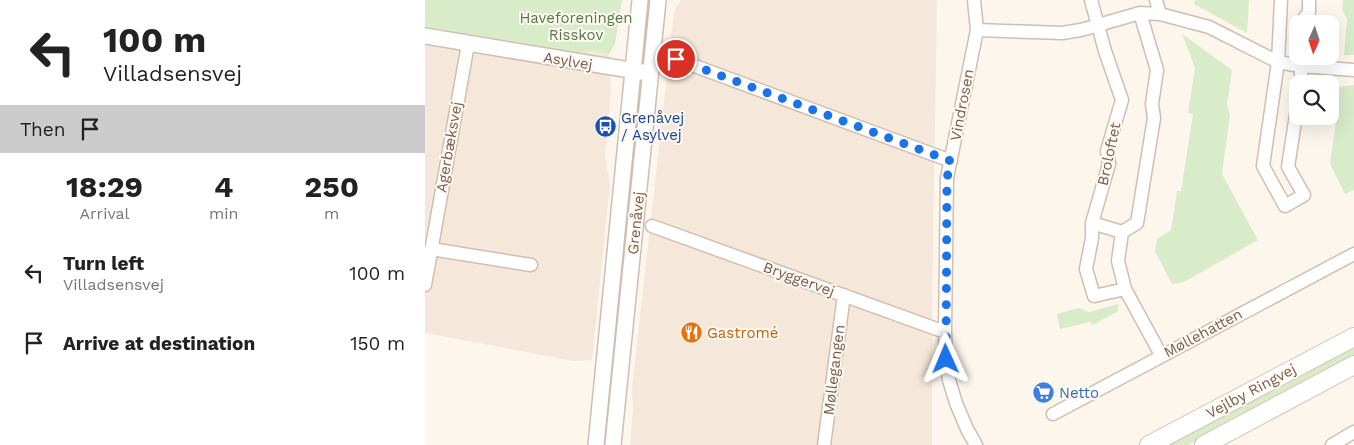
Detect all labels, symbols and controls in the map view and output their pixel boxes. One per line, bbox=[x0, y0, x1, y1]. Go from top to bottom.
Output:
park label: Haveforeningen Risskov bbox=[519, 9, 633, 44]
north arrow bbox=[1289, 15, 1339, 65]
map controls bbox=[1289, 15, 1339, 125]
text: 100 m bbox=[103, 19, 206, 61]
icon: left bbox=[20, 20, 85, 85]
pin bbox=[655, 38, 697, 80]
icon: arrive bbox=[662, 45, 690, 73]
street label: Asylvej bbox=[542, 48, 594, 74]
text: Villadsensvej bbox=[103, 61, 242, 86]
street label: Vindrosen bbox=[946, 67, 978, 143]
button: search bbox=[1289, 75, 1339, 125]
street label: Agerbæksvej bbox=[432, 100, 466, 194]
place label: Grenåvej / Asylvej bbox=[621, 109, 684, 144]
icon: arrive bbox=[76, 115, 104, 143]
bus stop icon: Grenåvej / Asylvej bbox=[593, 115, 617, 139]
text: Then bbox=[20, 118, 66, 141]
street label: Broloftet bbox=[1094, 120, 1125, 187]
text: 18:29 bbox=[66, 169, 143, 204]
text: 4 bbox=[214, 169, 233, 204]
text: 250 bbox=[304, 169, 359, 204]
street label: Grenåvej bbox=[624, 191, 648, 255]
text: Arrival bbox=[80, 204, 129, 223]
text: min bbox=[209, 204, 238, 223]
text: m bbox=[324, 204, 339, 223]
text: Turn left bbox=[63, 252, 144, 275]
street label: Bryggervej bbox=[761, 258, 837, 300]
icon: left bbox=[20, 259, 48, 287]
text: 100 m bbox=[349, 262, 405, 285]
text: Villadsensvej bbox=[63, 275, 164, 294]
street label: Møllehatten bbox=[1161, 305, 1245, 361]
restaurant icon: Gastromé bbox=[679, 321, 703, 345]
place label: Gastromé bbox=[707, 324, 778, 342]
street label: Møllegangen bbox=[820, 324, 848, 416]
icon: arrive bbox=[20, 329, 48, 357]
text: Arrive at destination bbox=[63, 332, 255, 355]
text: 150 m bbox=[350, 332, 405, 355]
position arrow bbox=[919, 332, 971, 384]
street label: Vejlby Ringvej bbox=[1203, 360, 1299, 422]
supermarket icon: Netto bbox=[1031, 381, 1055, 405]
place label: Netto bbox=[1059, 384, 1099, 402]

